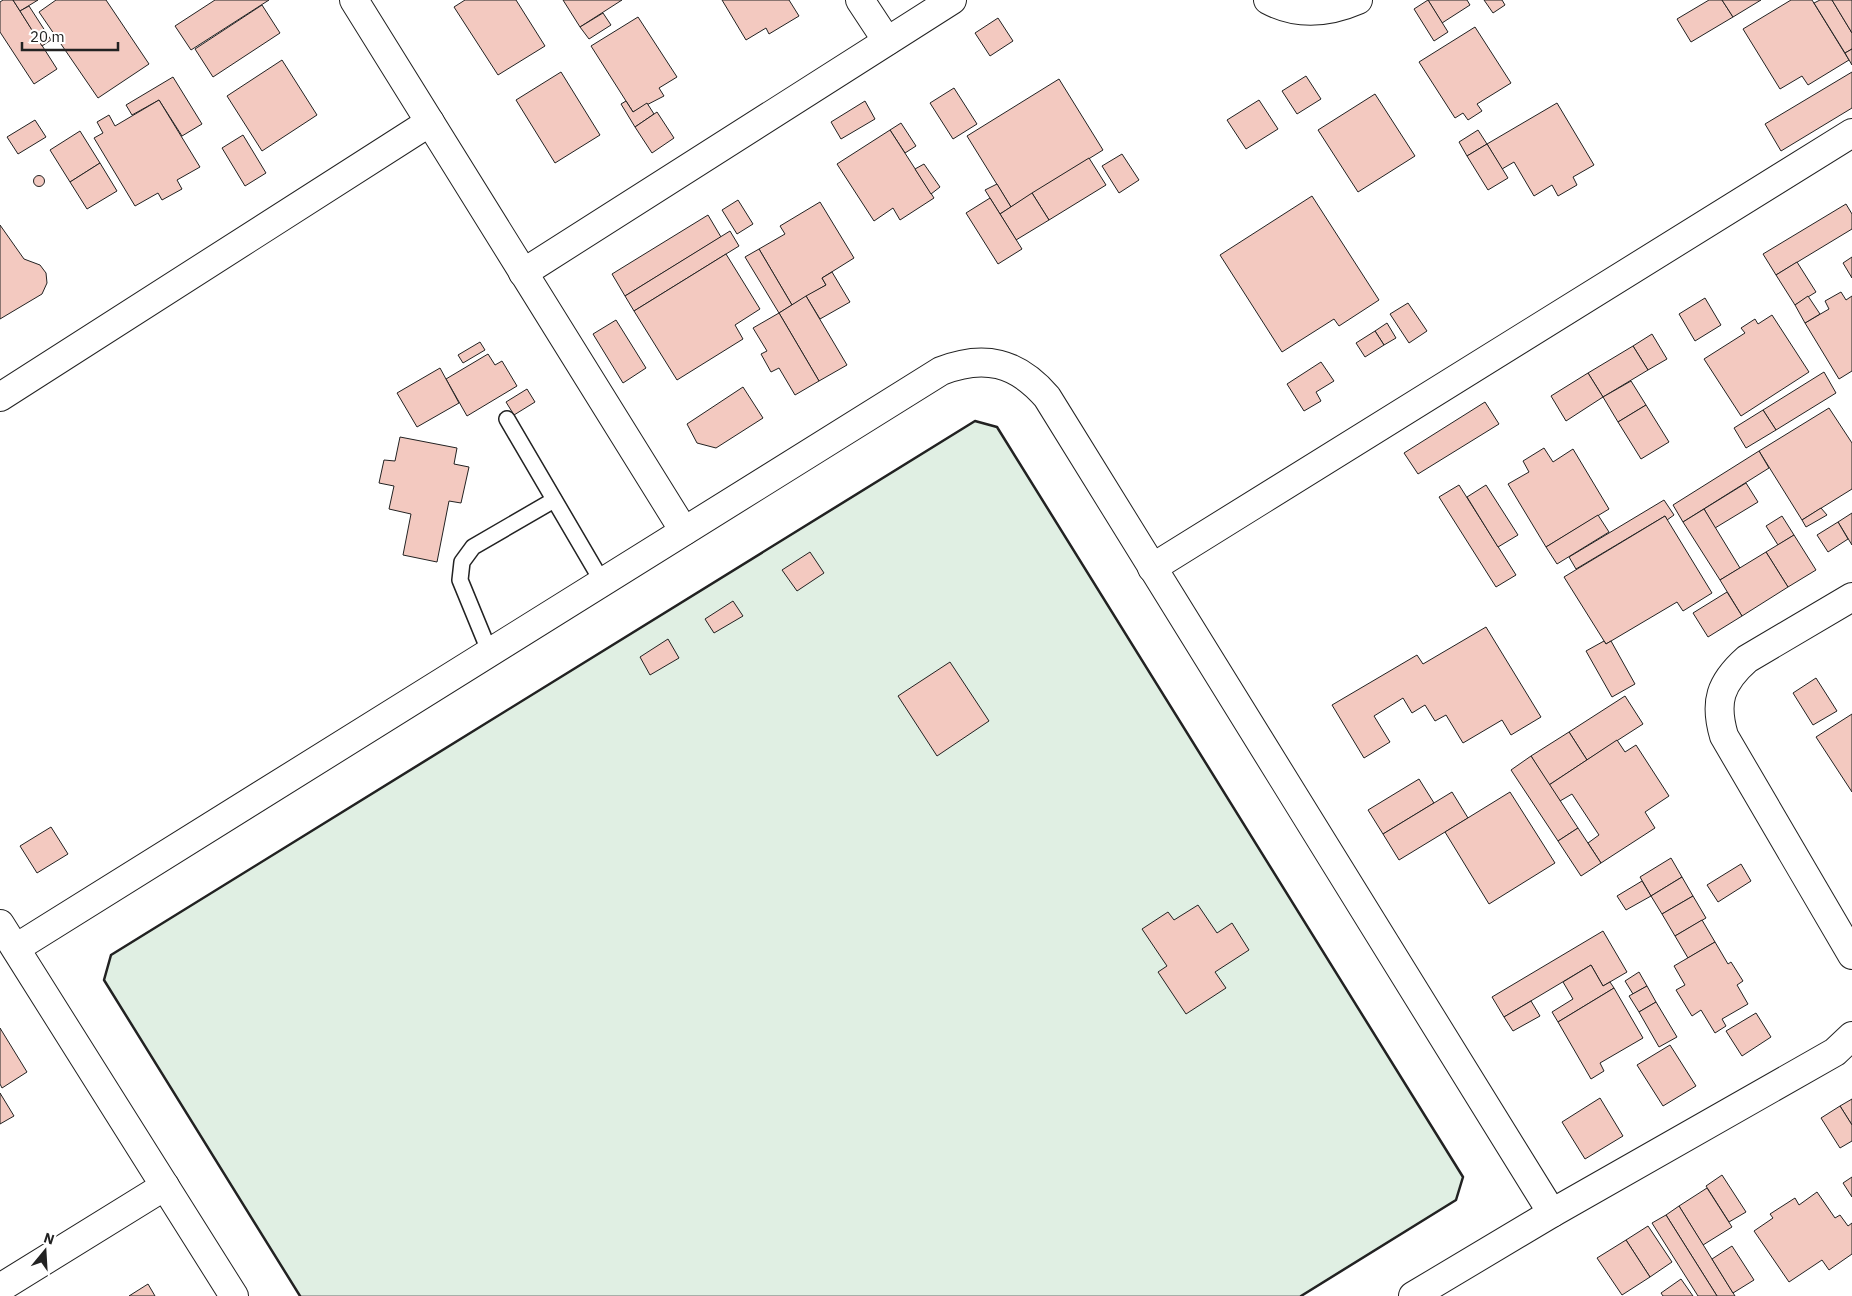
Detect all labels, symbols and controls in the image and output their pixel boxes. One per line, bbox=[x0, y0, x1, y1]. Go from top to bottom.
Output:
scale bar bbox=[22, 20, 119, 52]
text: 20 m bbox=[30, 27, 65, 46]
north arrow bbox=[20, 1226, 70, 1276]
text: N bbox=[41, 1229, 57, 1249]

